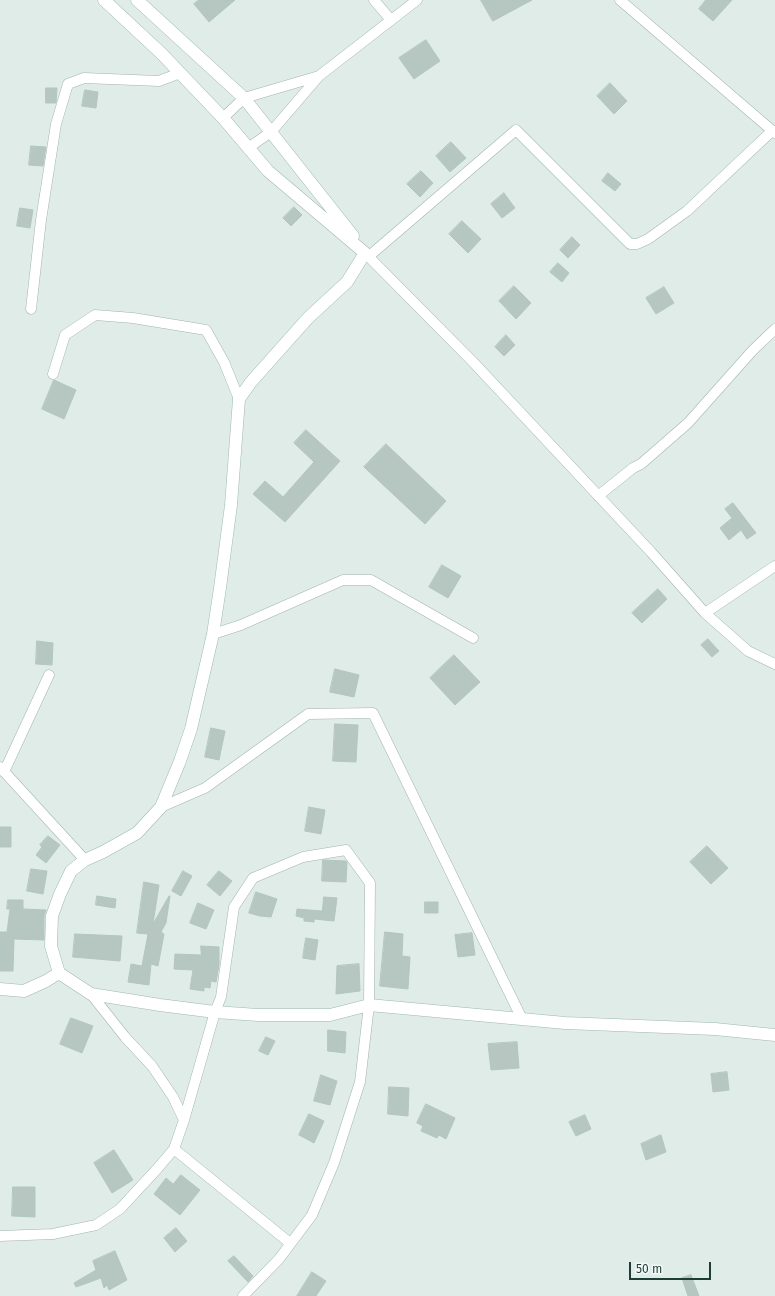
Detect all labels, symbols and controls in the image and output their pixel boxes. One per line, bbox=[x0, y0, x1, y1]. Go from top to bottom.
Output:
scale bar bbox=[631, 1254, 713, 1280]
text: 50 m bbox=[636, 1262, 662, 1276]

